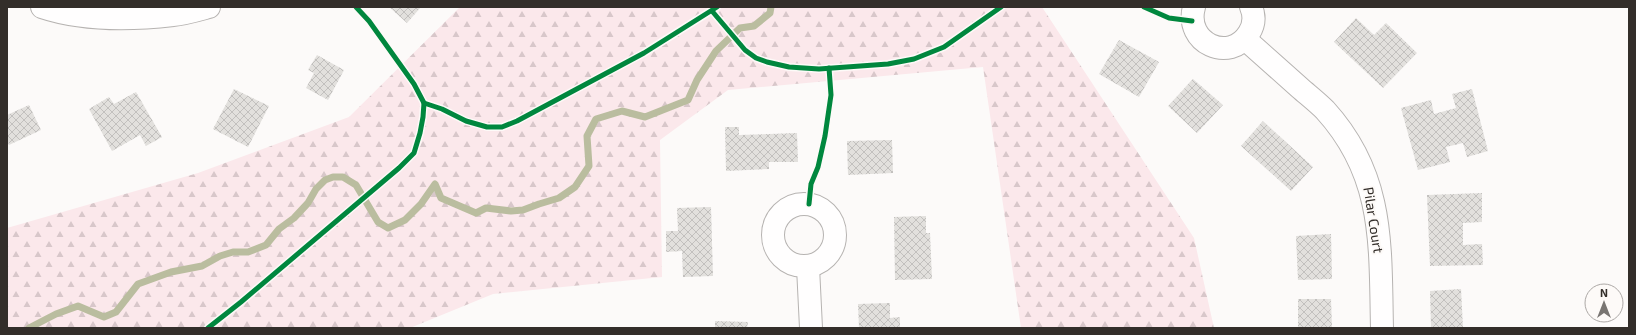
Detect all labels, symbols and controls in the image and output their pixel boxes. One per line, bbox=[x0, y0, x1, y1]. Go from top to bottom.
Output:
street label: Pilar Court bbox=[1360, 186, 1388, 254]
north arrow bbox=[1584, 283, 1624, 323]
text: N bbox=[1600, 286, 1608, 299]

